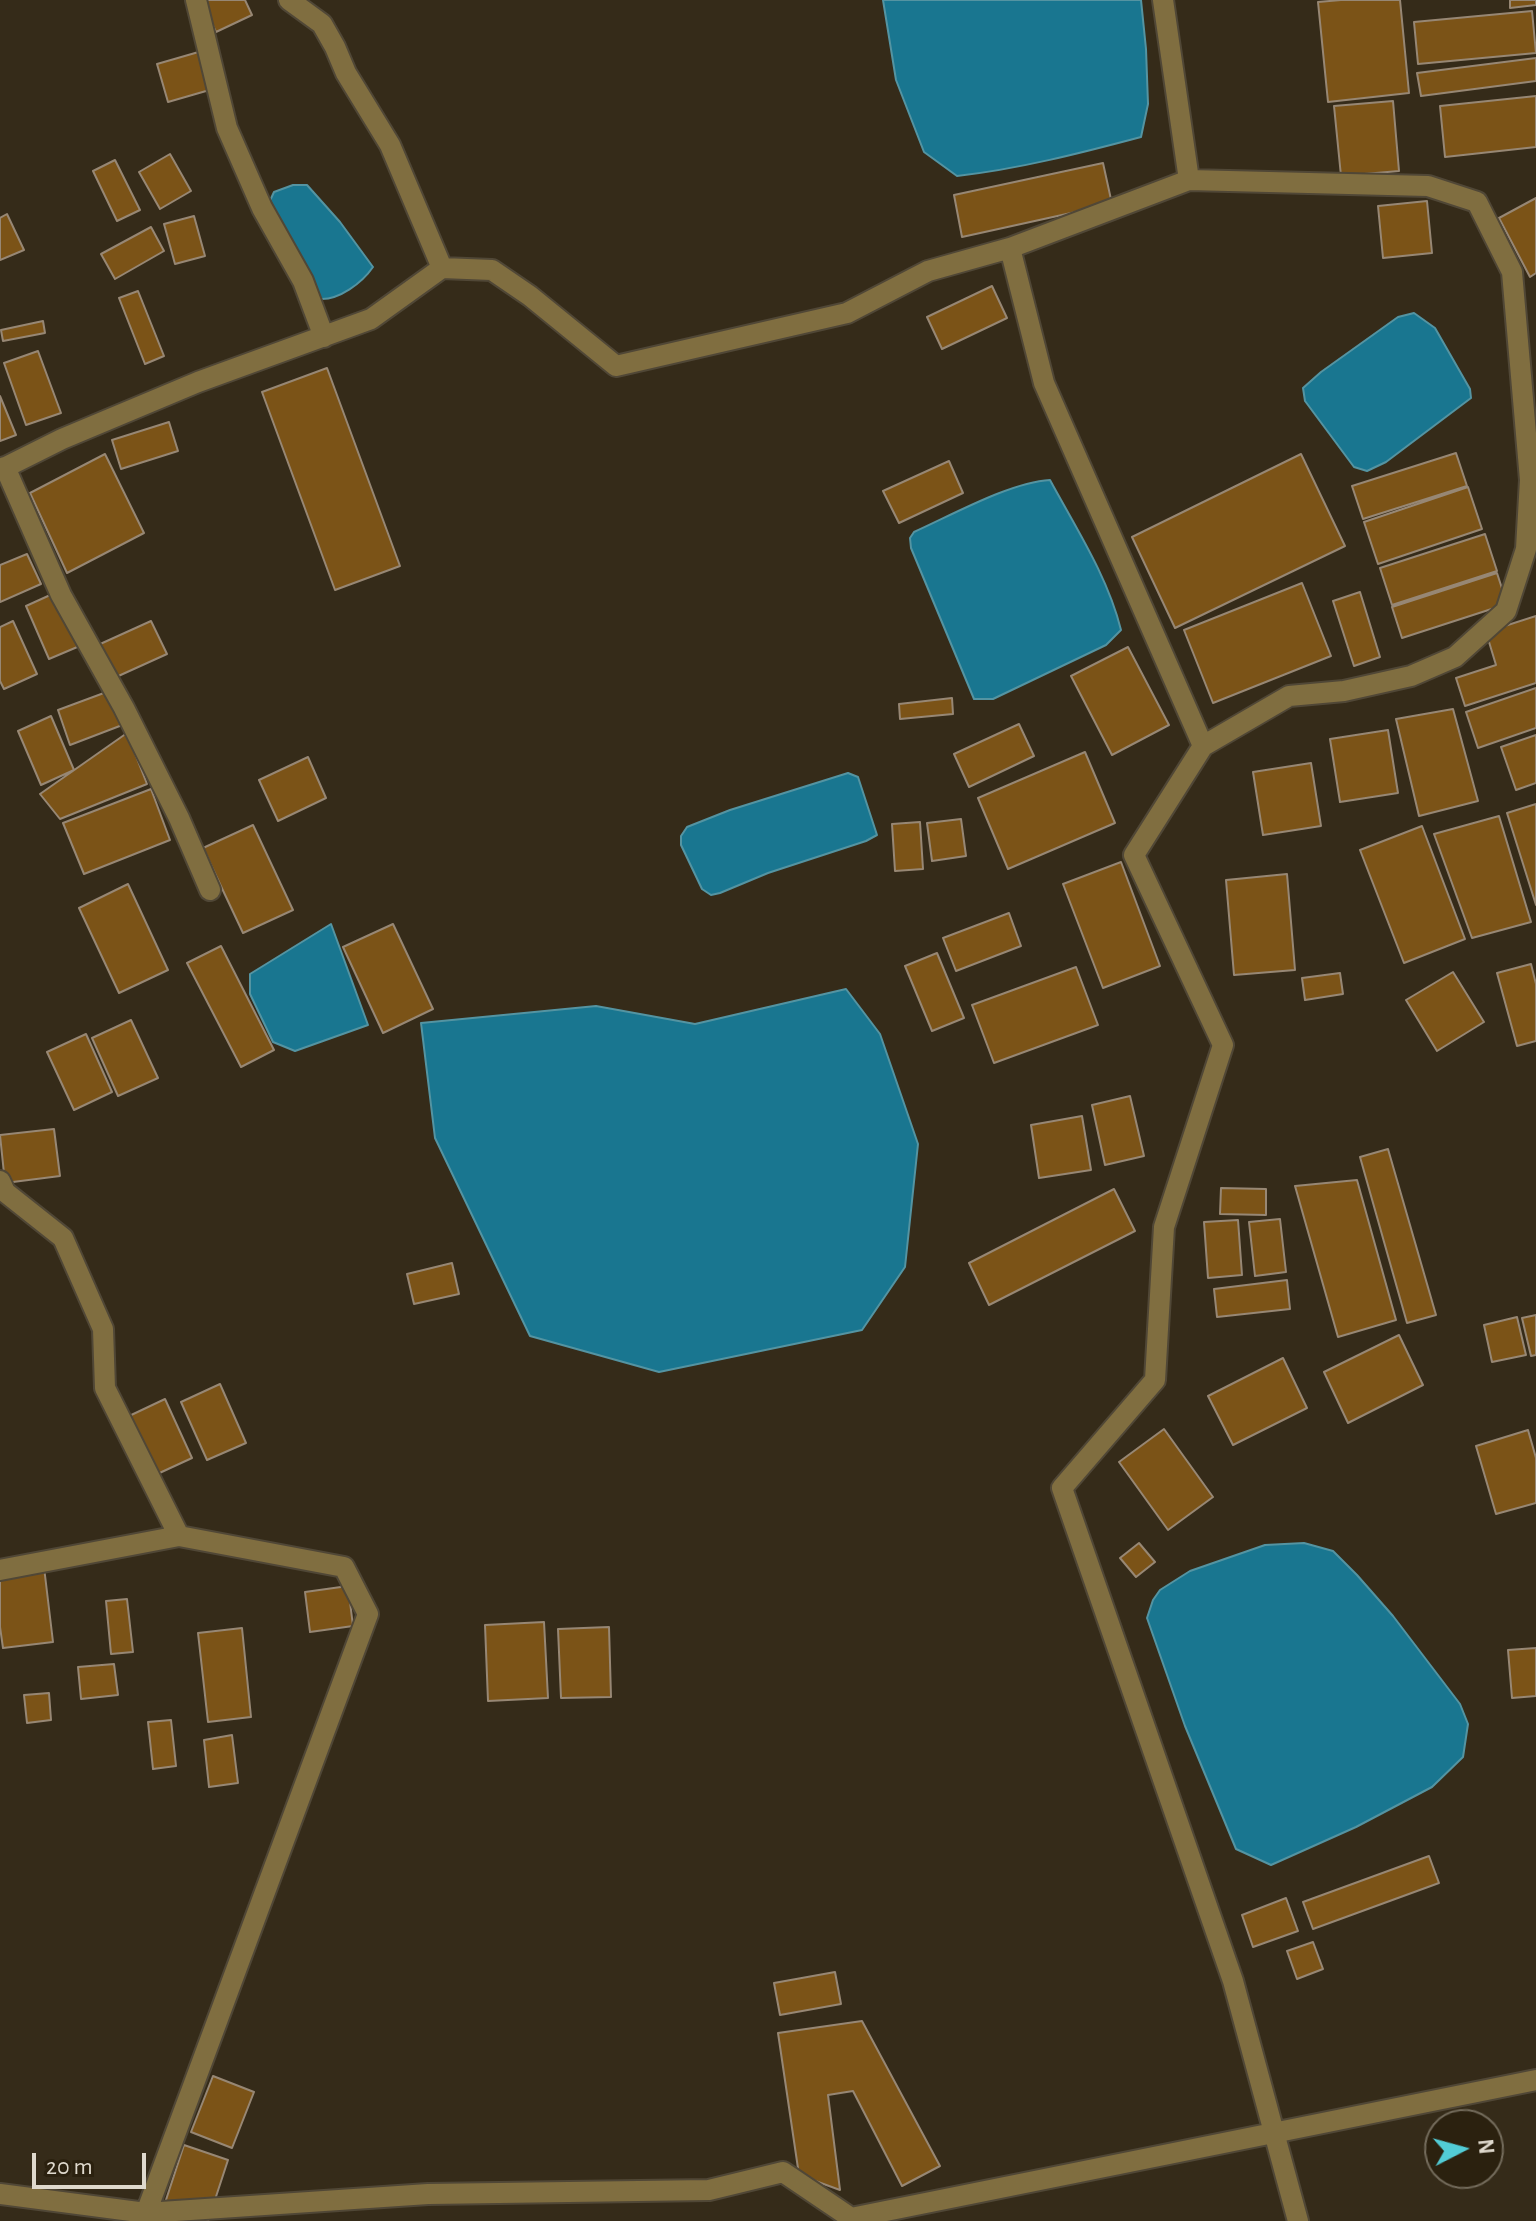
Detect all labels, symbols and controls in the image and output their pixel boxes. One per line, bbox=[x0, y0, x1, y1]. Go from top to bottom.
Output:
north arrow bbox=[1424, 2109, 1504, 2189]
scale bar bbox=[36, 2137, 150, 2187]
text: N bbox=[1474, 2138, 1498, 2155]
text: 20 m bbox=[46, 2155, 93, 2179]

